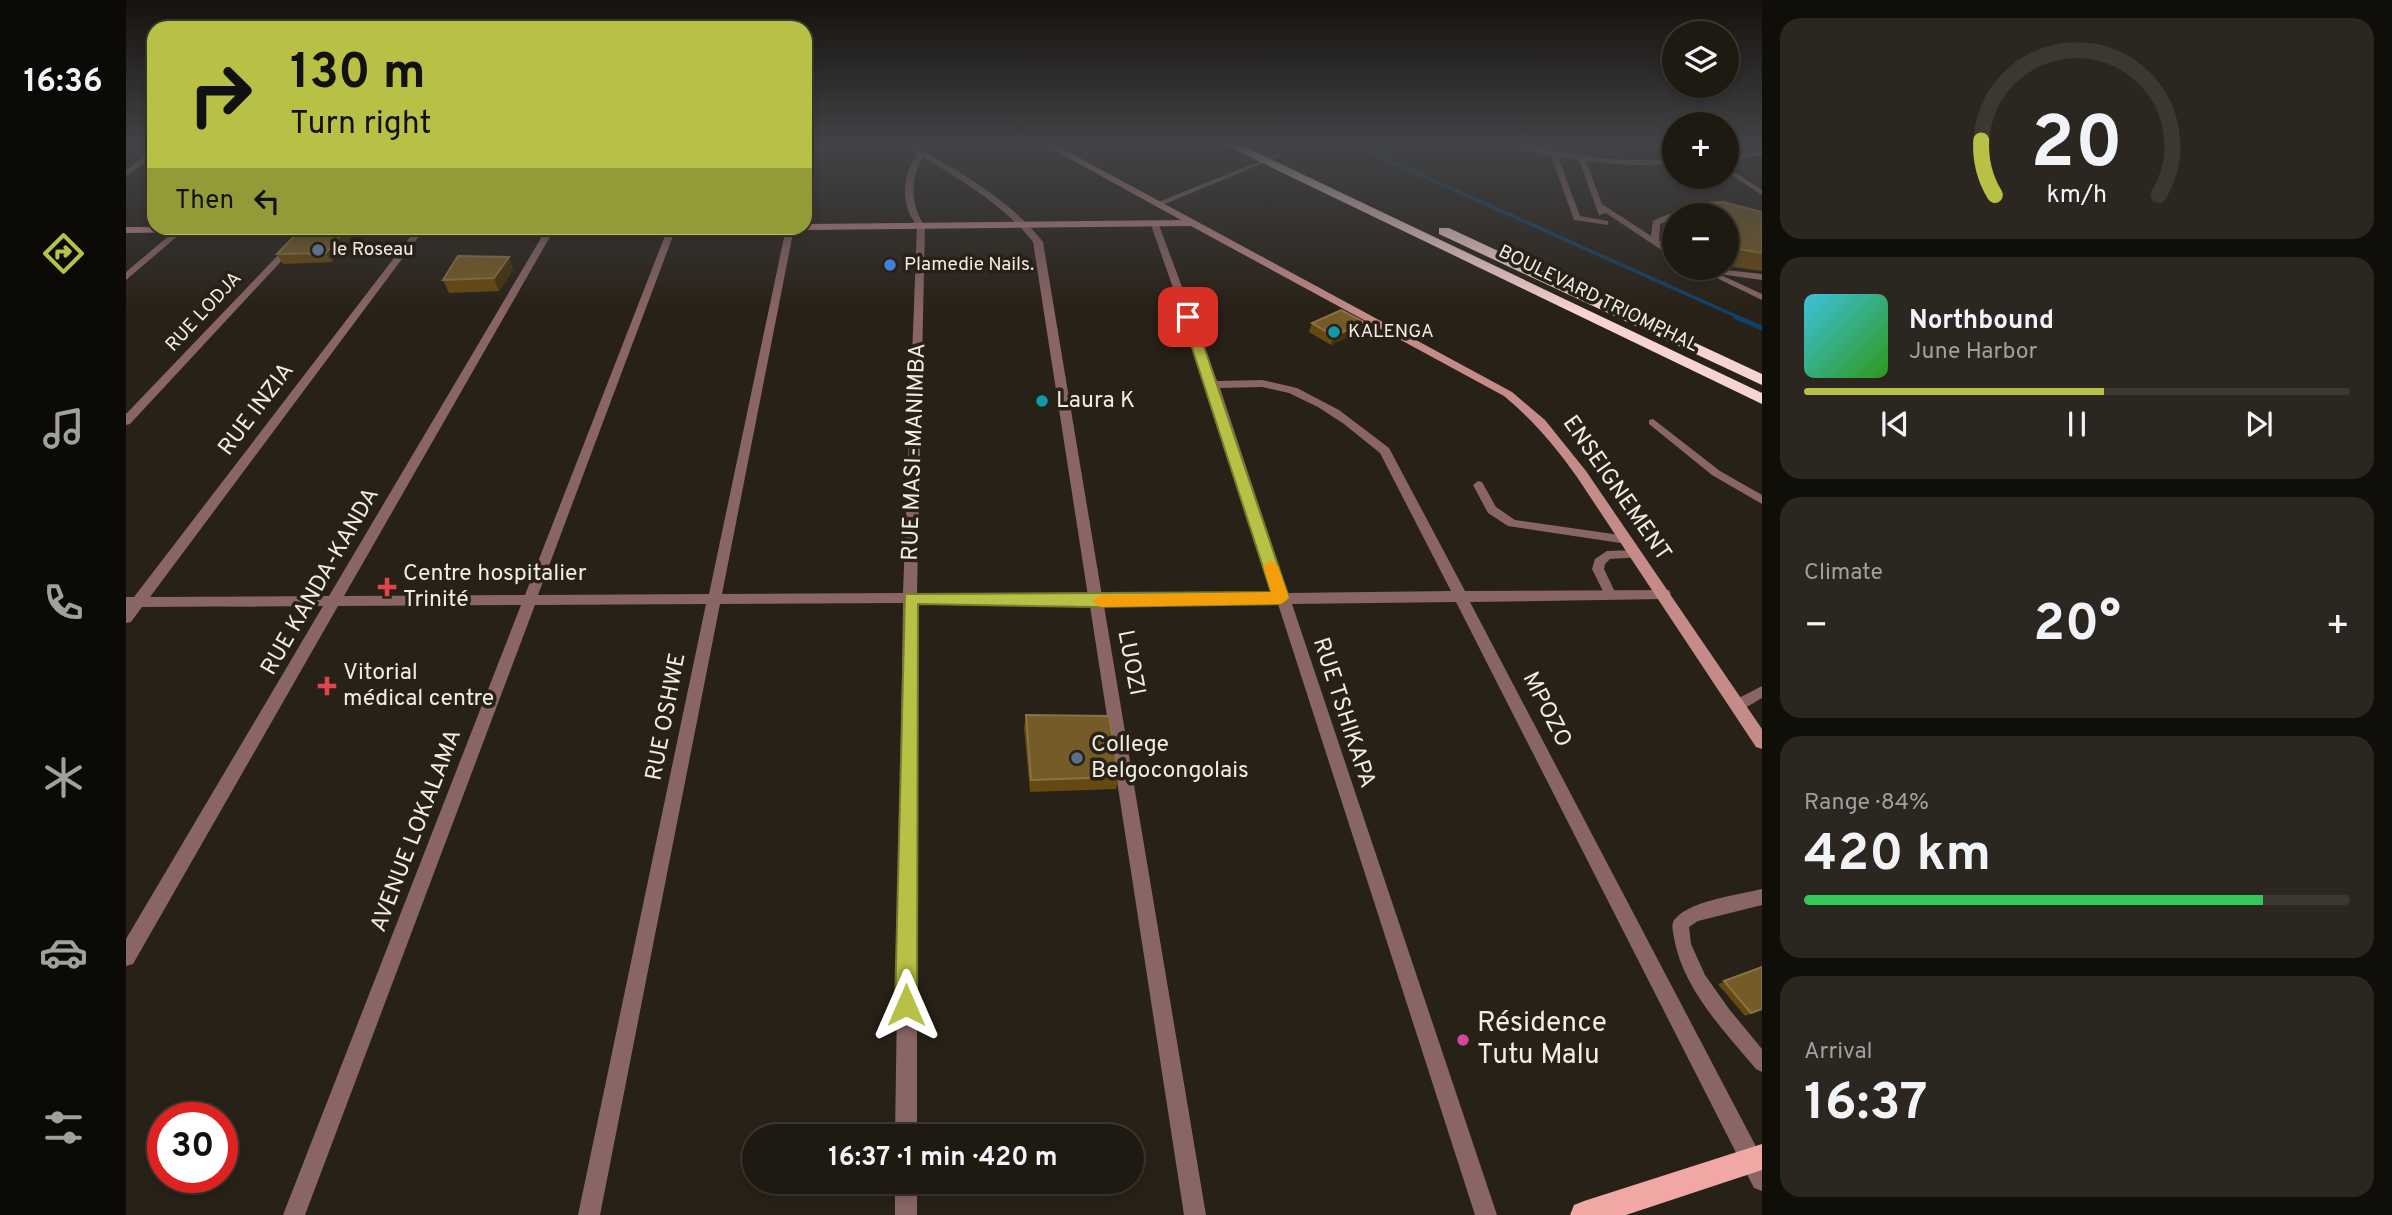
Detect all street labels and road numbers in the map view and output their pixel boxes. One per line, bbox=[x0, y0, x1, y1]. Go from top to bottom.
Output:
street label: BOULEVARD TRIOMPHAL bbox=[1494, 240, 1702, 358]
street label: RUE LODJA bbox=[161, 267, 247, 357]
street label: RUE MASI-MANIMBA bbox=[897, 343, 933, 561]
street label: RUE INZIA bbox=[213, 358, 301, 462]
street label: ENSEIGNEMENT bbox=[1555, 411, 1677, 567]
street label: RUE KANDA-KANDA bbox=[255, 483, 387, 681]
street label: LUOZI bbox=[1109, 628, 1151, 698]
street label: RUE TSHIKAPA bbox=[1305, 634, 1381, 792]
street label: RUE OSHWE bbox=[640, 651, 694, 783]
street label: MPOZO bbox=[1515, 667, 1577, 753]
street label: AVENUE LOKALAMA bbox=[365, 726, 469, 936]

